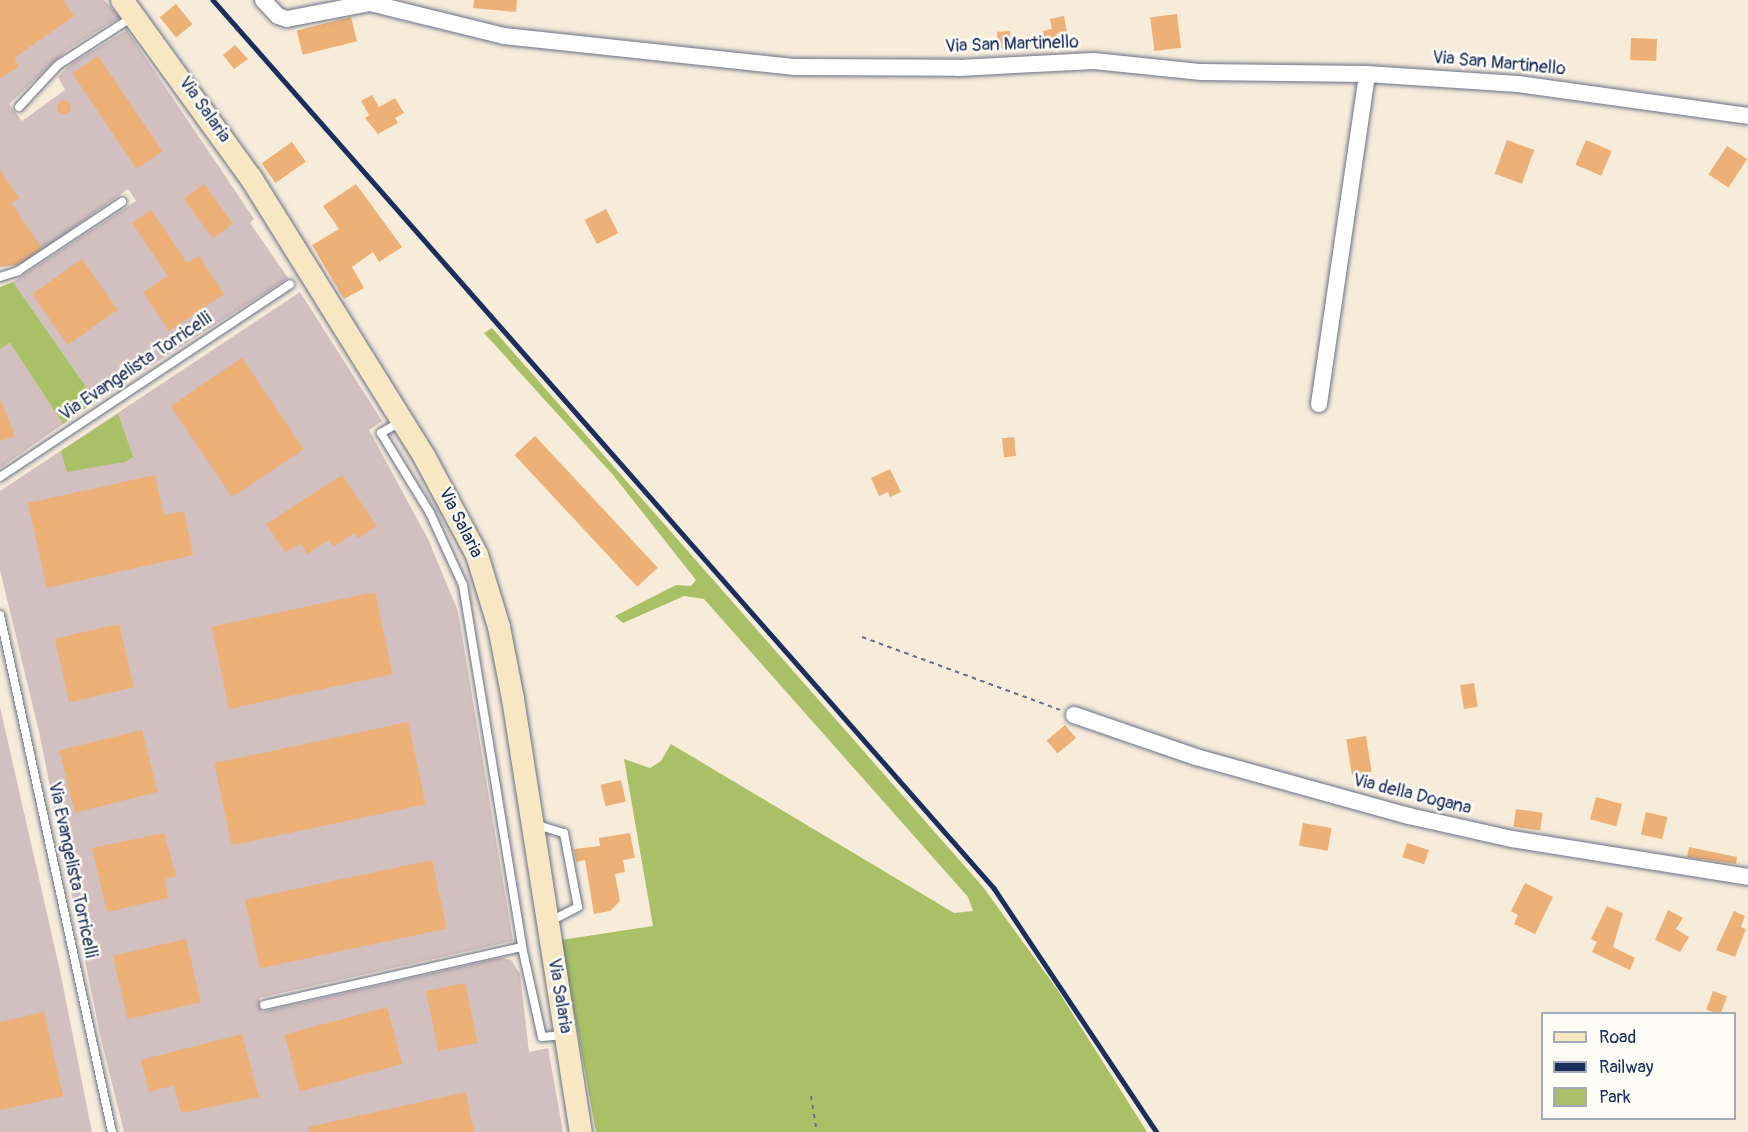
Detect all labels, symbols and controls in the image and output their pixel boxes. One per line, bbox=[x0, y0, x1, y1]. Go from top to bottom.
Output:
street label: Via San Martinello bbox=[945, 32, 1079, 58]
street label: Via San Martinello bbox=[1431, 47, 1567, 81]
street label: Via Salaria bbox=[173, 73, 235, 147]
street label: Via Evangelista Torricelli bbox=[56, 308, 216, 426]
street label: Via Salaria bbox=[433, 484, 487, 562]
street label: Via della Dogana bbox=[1351, 770, 1473, 820]
street label: Via Evangelista Torricelli bbox=[43, 780, 101, 960]
street label: Via Salaria bbox=[542, 957, 576, 1035]
legend bbox=[1541, 1012, 1736, 1120]
text: Road bbox=[1599, 1026, 1636, 1049]
text: Railway bbox=[1599, 1056, 1654, 1079]
text: Park bbox=[1599, 1086, 1631, 1109]

